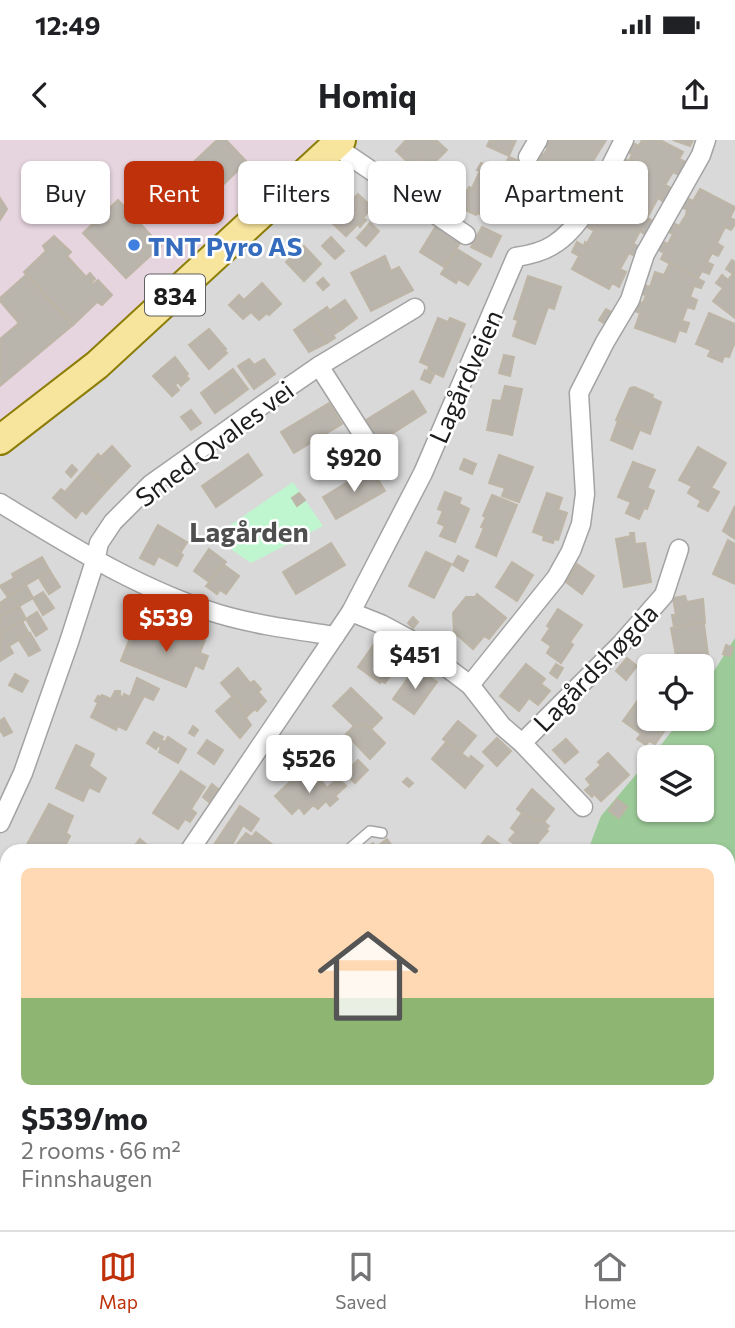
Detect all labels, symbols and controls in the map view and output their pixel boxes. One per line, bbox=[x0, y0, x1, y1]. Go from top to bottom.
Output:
text: 12:49 bbox=[35, 9, 100, 40]
text: Homiq bbox=[318, 75, 417, 115]
icon: back bbox=[21, 76, 59, 114]
icon: share bbox=[676, 76, 714, 114]
chip: Buy bbox=[21, 161, 110, 224]
chip: Rent bbox=[124, 161, 224, 224]
chip: Filters bbox=[238, 161, 354, 224]
chip: New bbox=[368, 161, 466, 224]
chip: Apartment bbox=[480, 161, 648, 224]
place label: TNT Pyro AS bbox=[148, 230, 302, 261]
marker: TNT Pyro AS bbox=[126, 237, 142, 253]
road number: 834 bbox=[145, 274, 205, 316]
street label: Lagårdveien bbox=[422, 305, 508, 447]
street label: Smed Qvales vei bbox=[129, 373, 299, 513]
pin: $920 bbox=[313, 434, 395, 494]
text: $920 bbox=[326, 443, 382, 471]
district label: Lagården bbox=[189, 514, 309, 548]
pin: $539 bbox=[125, 594, 207, 654]
street label: Lagårdshøgda bbox=[526, 597, 664, 737]
text: $539 bbox=[139, 603, 193, 631]
pin: $451 bbox=[374, 631, 456, 691]
text: $451 bbox=[389, 640, 441, 668]
map controls bbox=[637, 654, 714, 822]
button: locate bbox=[637, 654, 714, 731]
pin: $526 bbox=[268, 736, 350, 795]
text: $526 bbox=[282, 744, 336, 772]
button: layers bbox=[637, 745, 714, 822]
icon: home bbox=[305, 913, 431, 1039]
text: $539/mo bbox=[21, 1099, 148, 1136]
text: 2 rooms · 66 m² bbox=[21, 1136, 181, 1164]
text: Finnshaugen bbox=[21, 1164, 153, 1192]
tab: Map bbox=[99, 1248, 138, 1313]
tab: Saved bbox=[335, 1248, 387, 1313]
tab: Home bbox=[584, 1248, 636, 1313]

